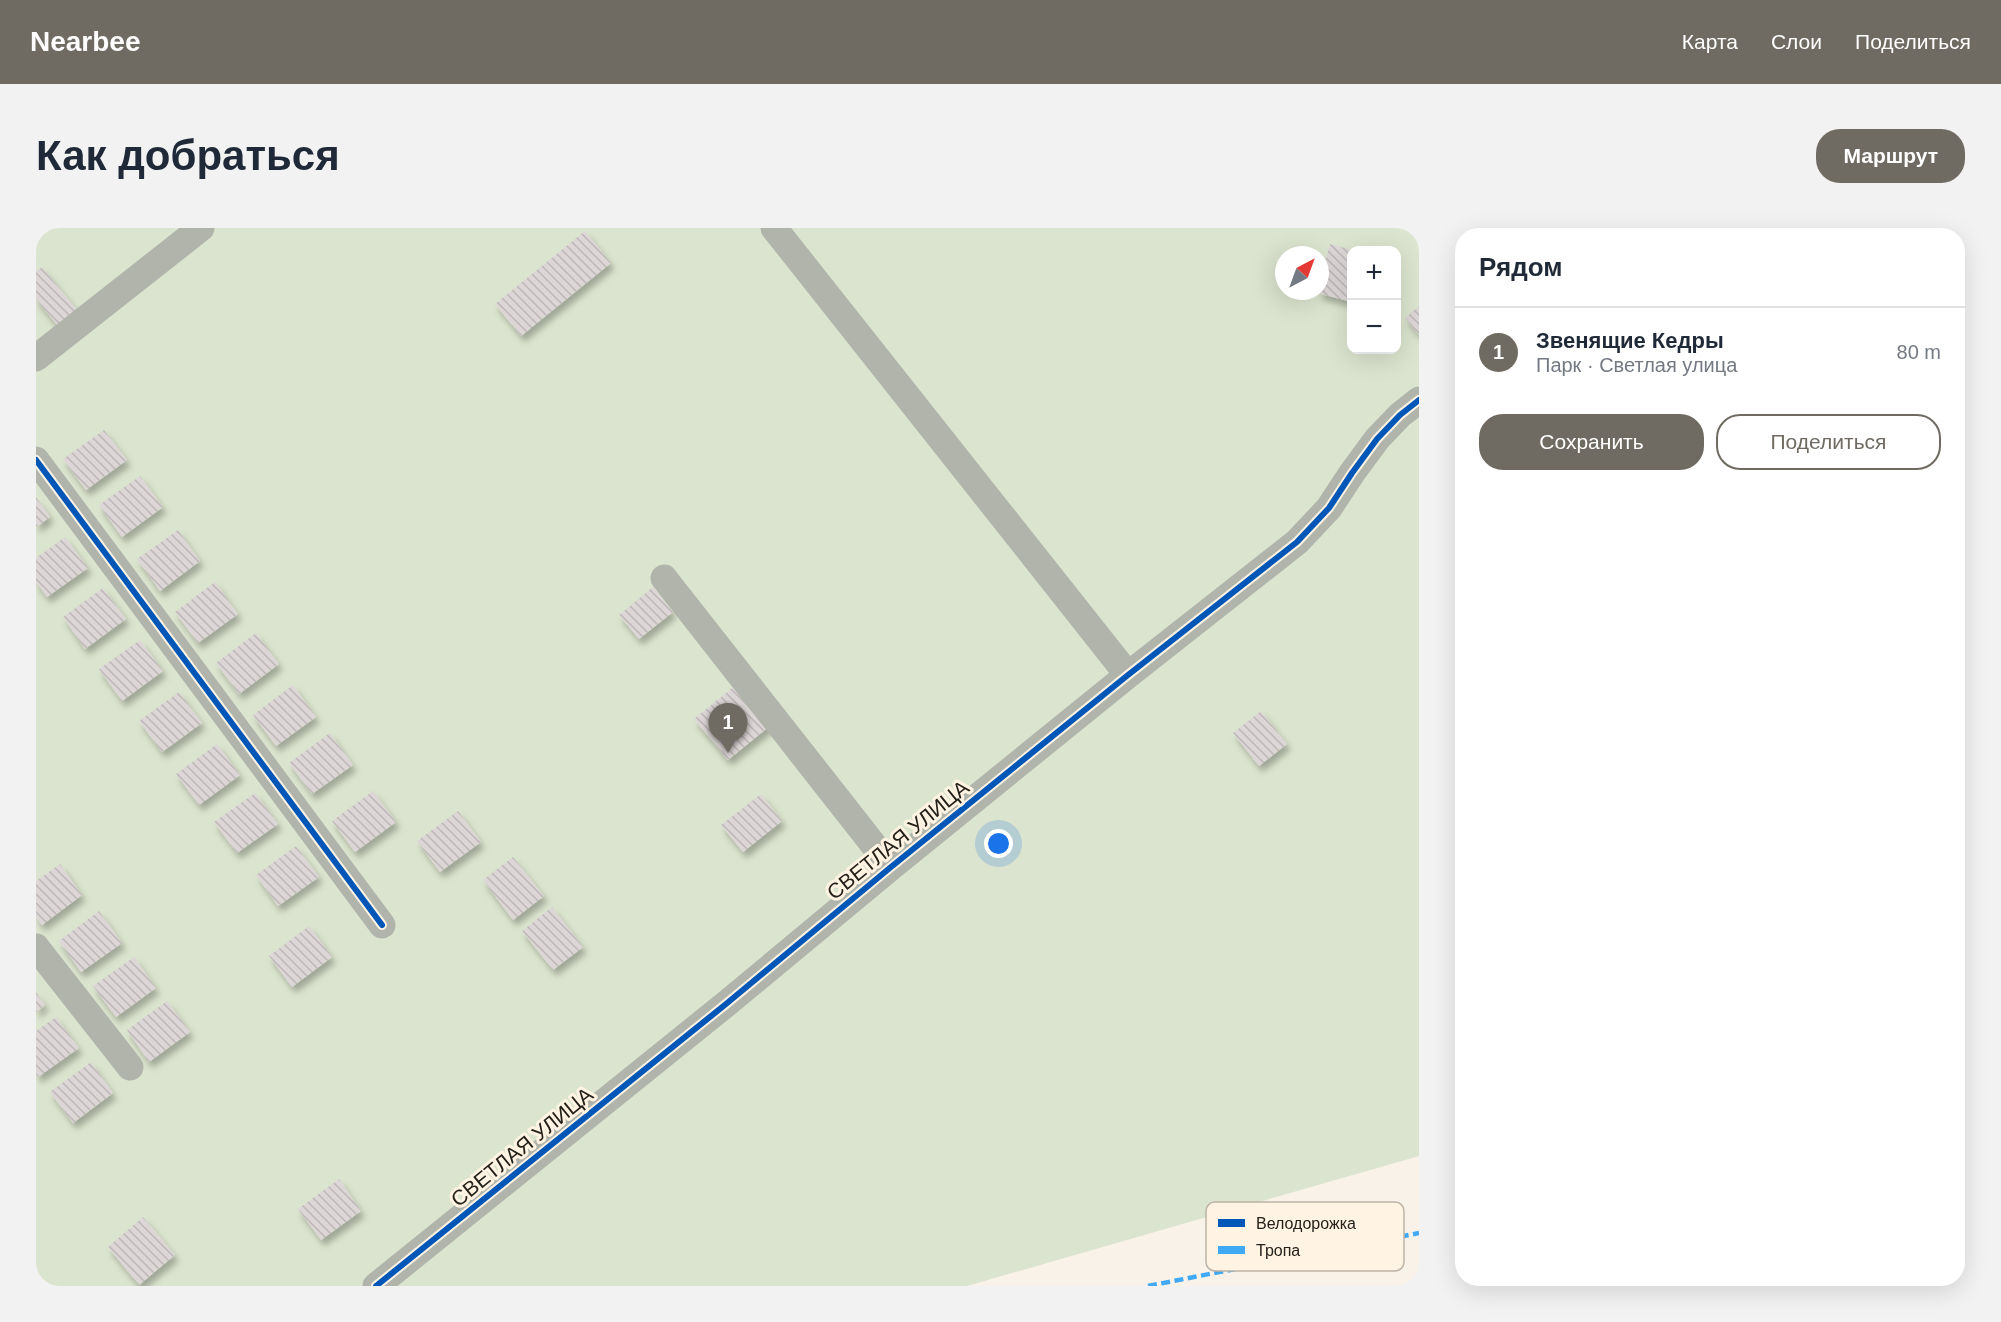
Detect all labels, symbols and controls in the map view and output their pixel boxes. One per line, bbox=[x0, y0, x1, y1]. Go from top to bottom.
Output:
text: Nearbee bbox=[30, 26, 141, 57]
text: Карта bbox=[1682, 30, 1738, 53]
text: Слои bbox=[1771, 30, 1822, 53]
text: Поделиться bbox=[1855, 30, 1971, 53]
button: Маршрут bbox=[1816, 129, 1965, 183]
text: Как добраться bbox=[36, 132, 340, 179]
north arrow bbox=[1275, 246, 1329, 300]
map controls bbox=[1347, 246, 1401, 354]
button: + bbox=[1347, 246, 1401, 300]
text: Рядом bbox=[1479, 252, 1562, 282]
button: − bbox=[1347, 300, 1401, 354]
text: Звенящие Кедры bbox=[1536, 328, 1724, 353]
text: 1 bbox=[1493, 341, 1504, 363]
text: 80 m bbox=[1897, 341, 1941, 363]
text: Парк · Светлая улица bbox=[1536, 354, 1737, 376]
button: Сохранить bbox=[1479, 414, 1704, 470]
button: Поделиться bbox=[1716, 414, 1941, 470]
pin: 1 bbox=[708, 704, 748, 753]
street label: СВЕТЛАЯ УЛИЦА bbox=[822, 775, 973, 904]
your location bbox=[984, 829, 1013, 858]
street label: СВЕТЛАЯ УЛИЦА bbox=[446, 1082, 597, 1211]
legend bbox=[1206, 1202, 1404, 1271]
text: Велодорожка bbox=[1256, 1215, 1356, 1232]
text: Тропа bbox=[1256, 1242, 1300, 1259]

